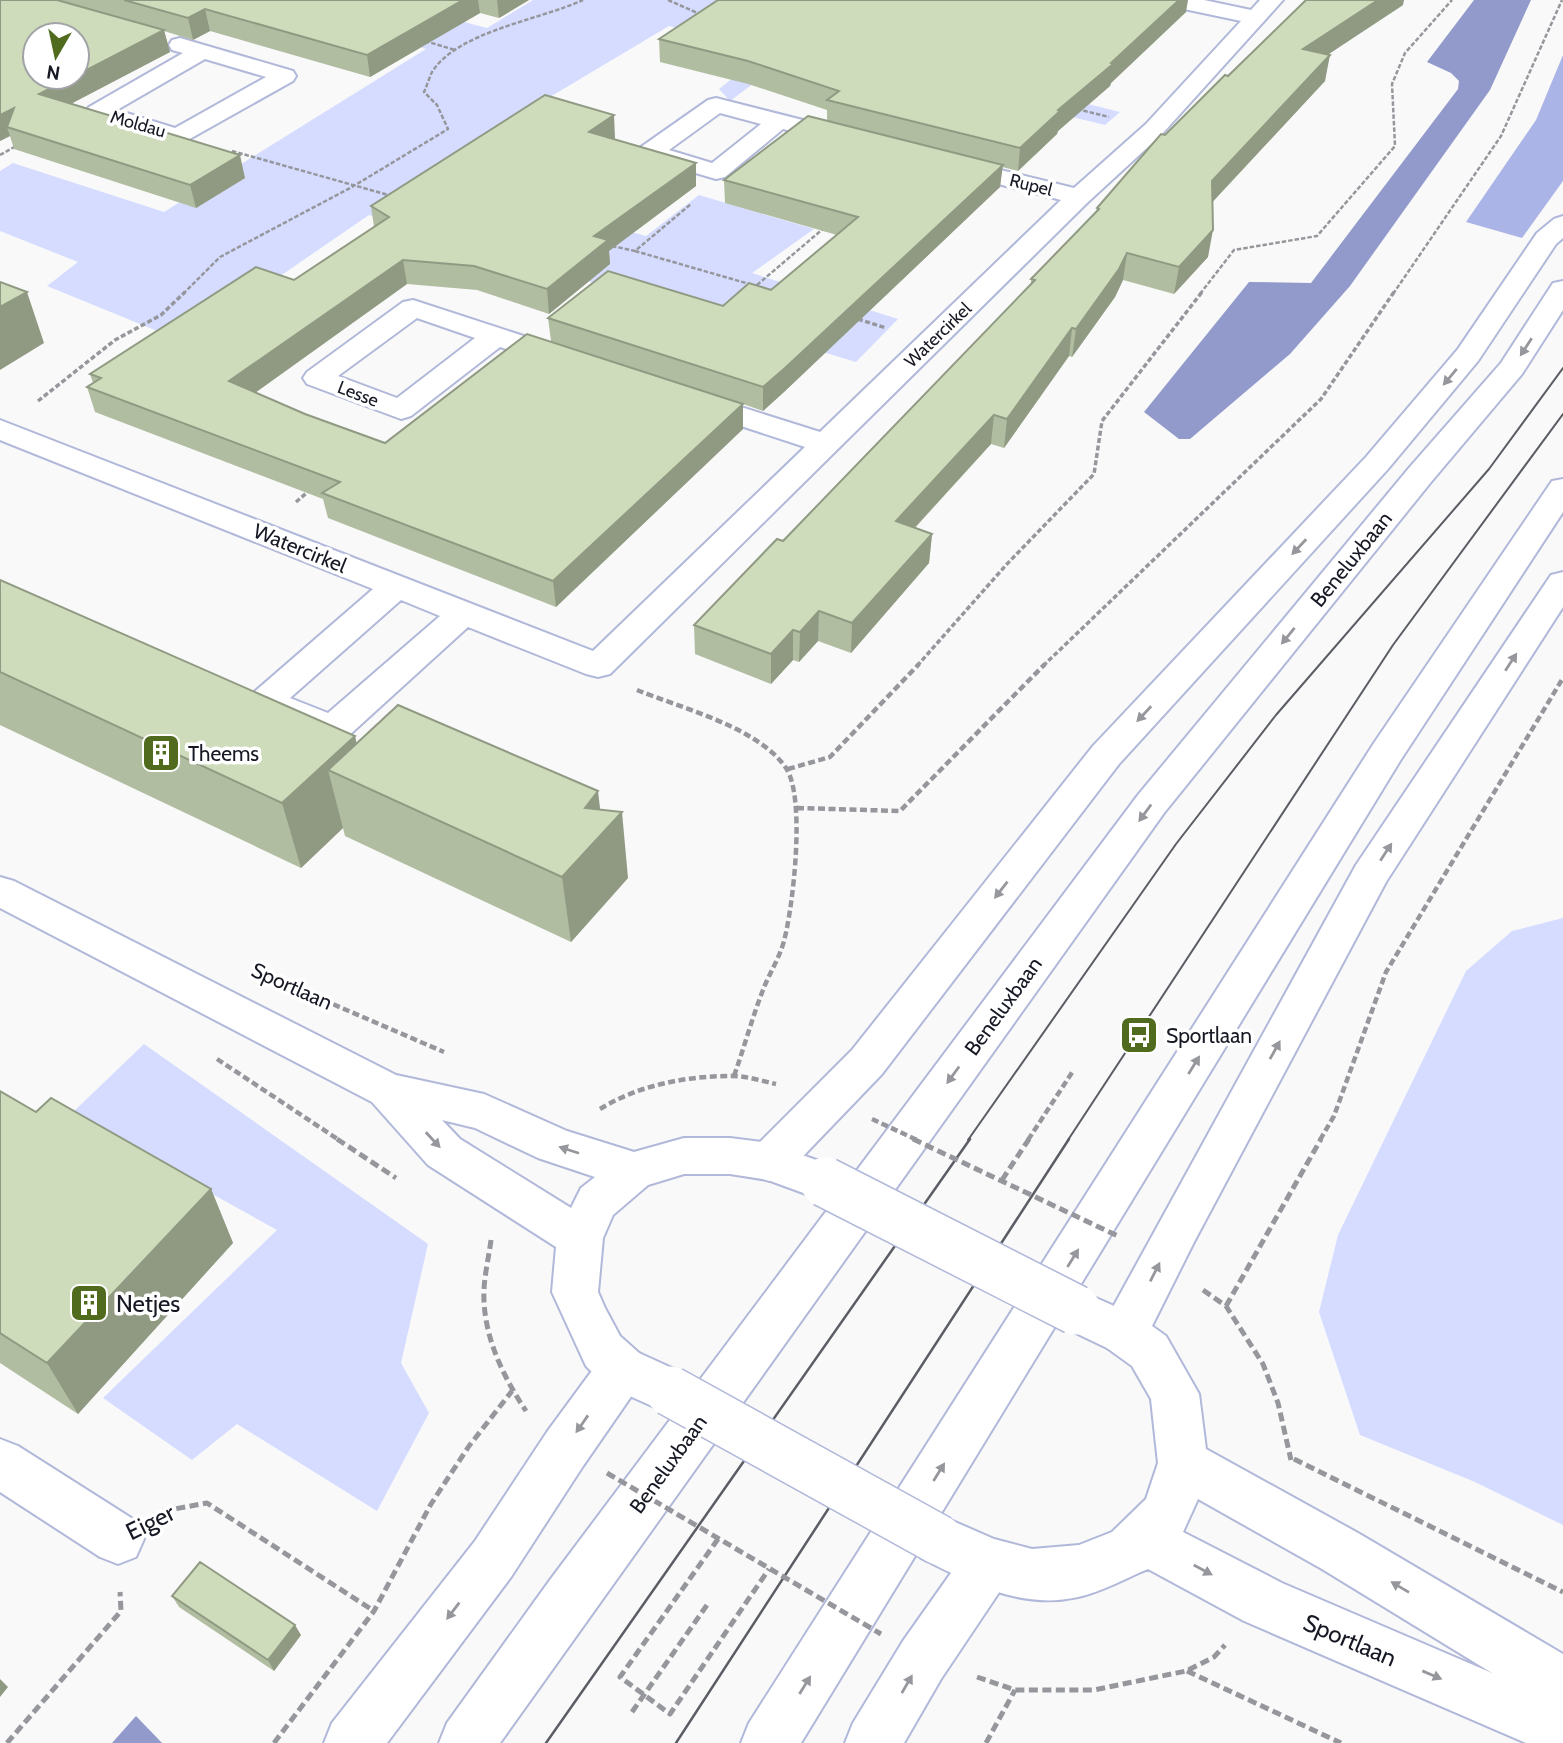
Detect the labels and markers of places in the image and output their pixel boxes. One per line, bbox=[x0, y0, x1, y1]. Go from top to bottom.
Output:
building icon: Theems bbox=[140, 732, 182, 774]
place label: Theems bbox=[188, 741, 259, 766]
bus stop icon: Sportlaan bbox=[1118, 1014, 1160, 1056]
place label: Sportlaan bbox=[1166, 1023, 1252, 1048]
building icon: Netjes bbox=[68, 1282, 110, 1324]
place label: Netjes bbox=[116, 1289, 180, 1318]

